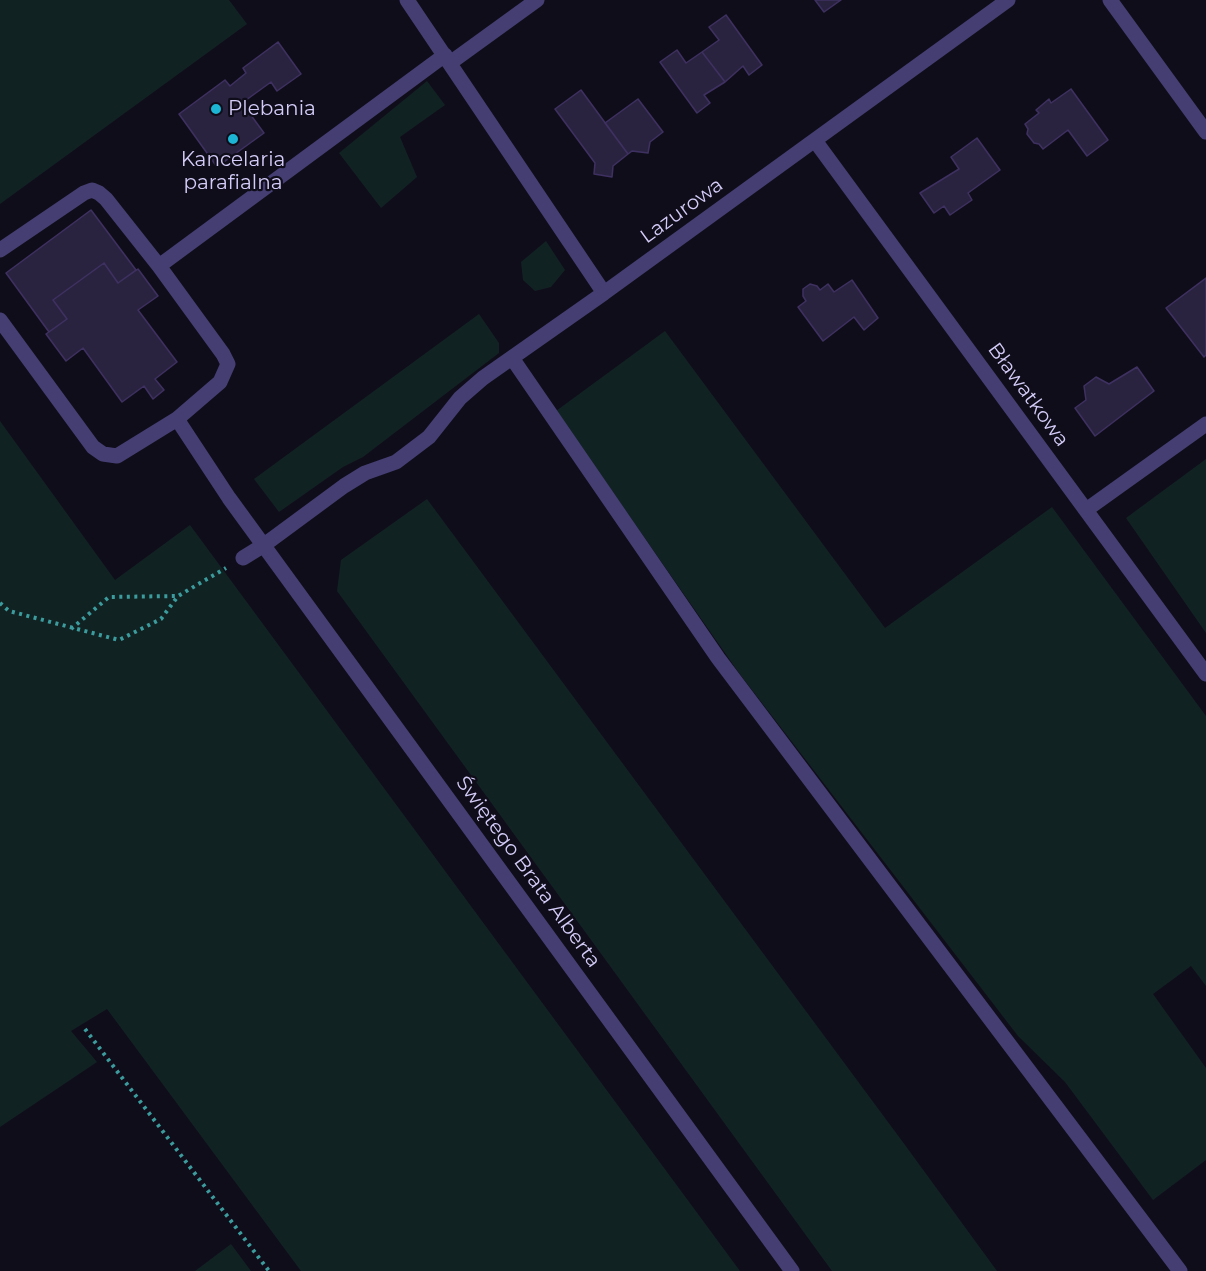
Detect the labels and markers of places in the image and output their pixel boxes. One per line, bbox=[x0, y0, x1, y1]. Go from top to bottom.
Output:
place label: Plebania bbox=[228, 97, 316, 121]
marker: Plebania bbox=[209, 102, 223, 116]
marker: Kancelaria parafialna bbox=[226, 132, 240, 146]
place label: Kancelaria parafialna bbox=[181, 148, 285, 195]

